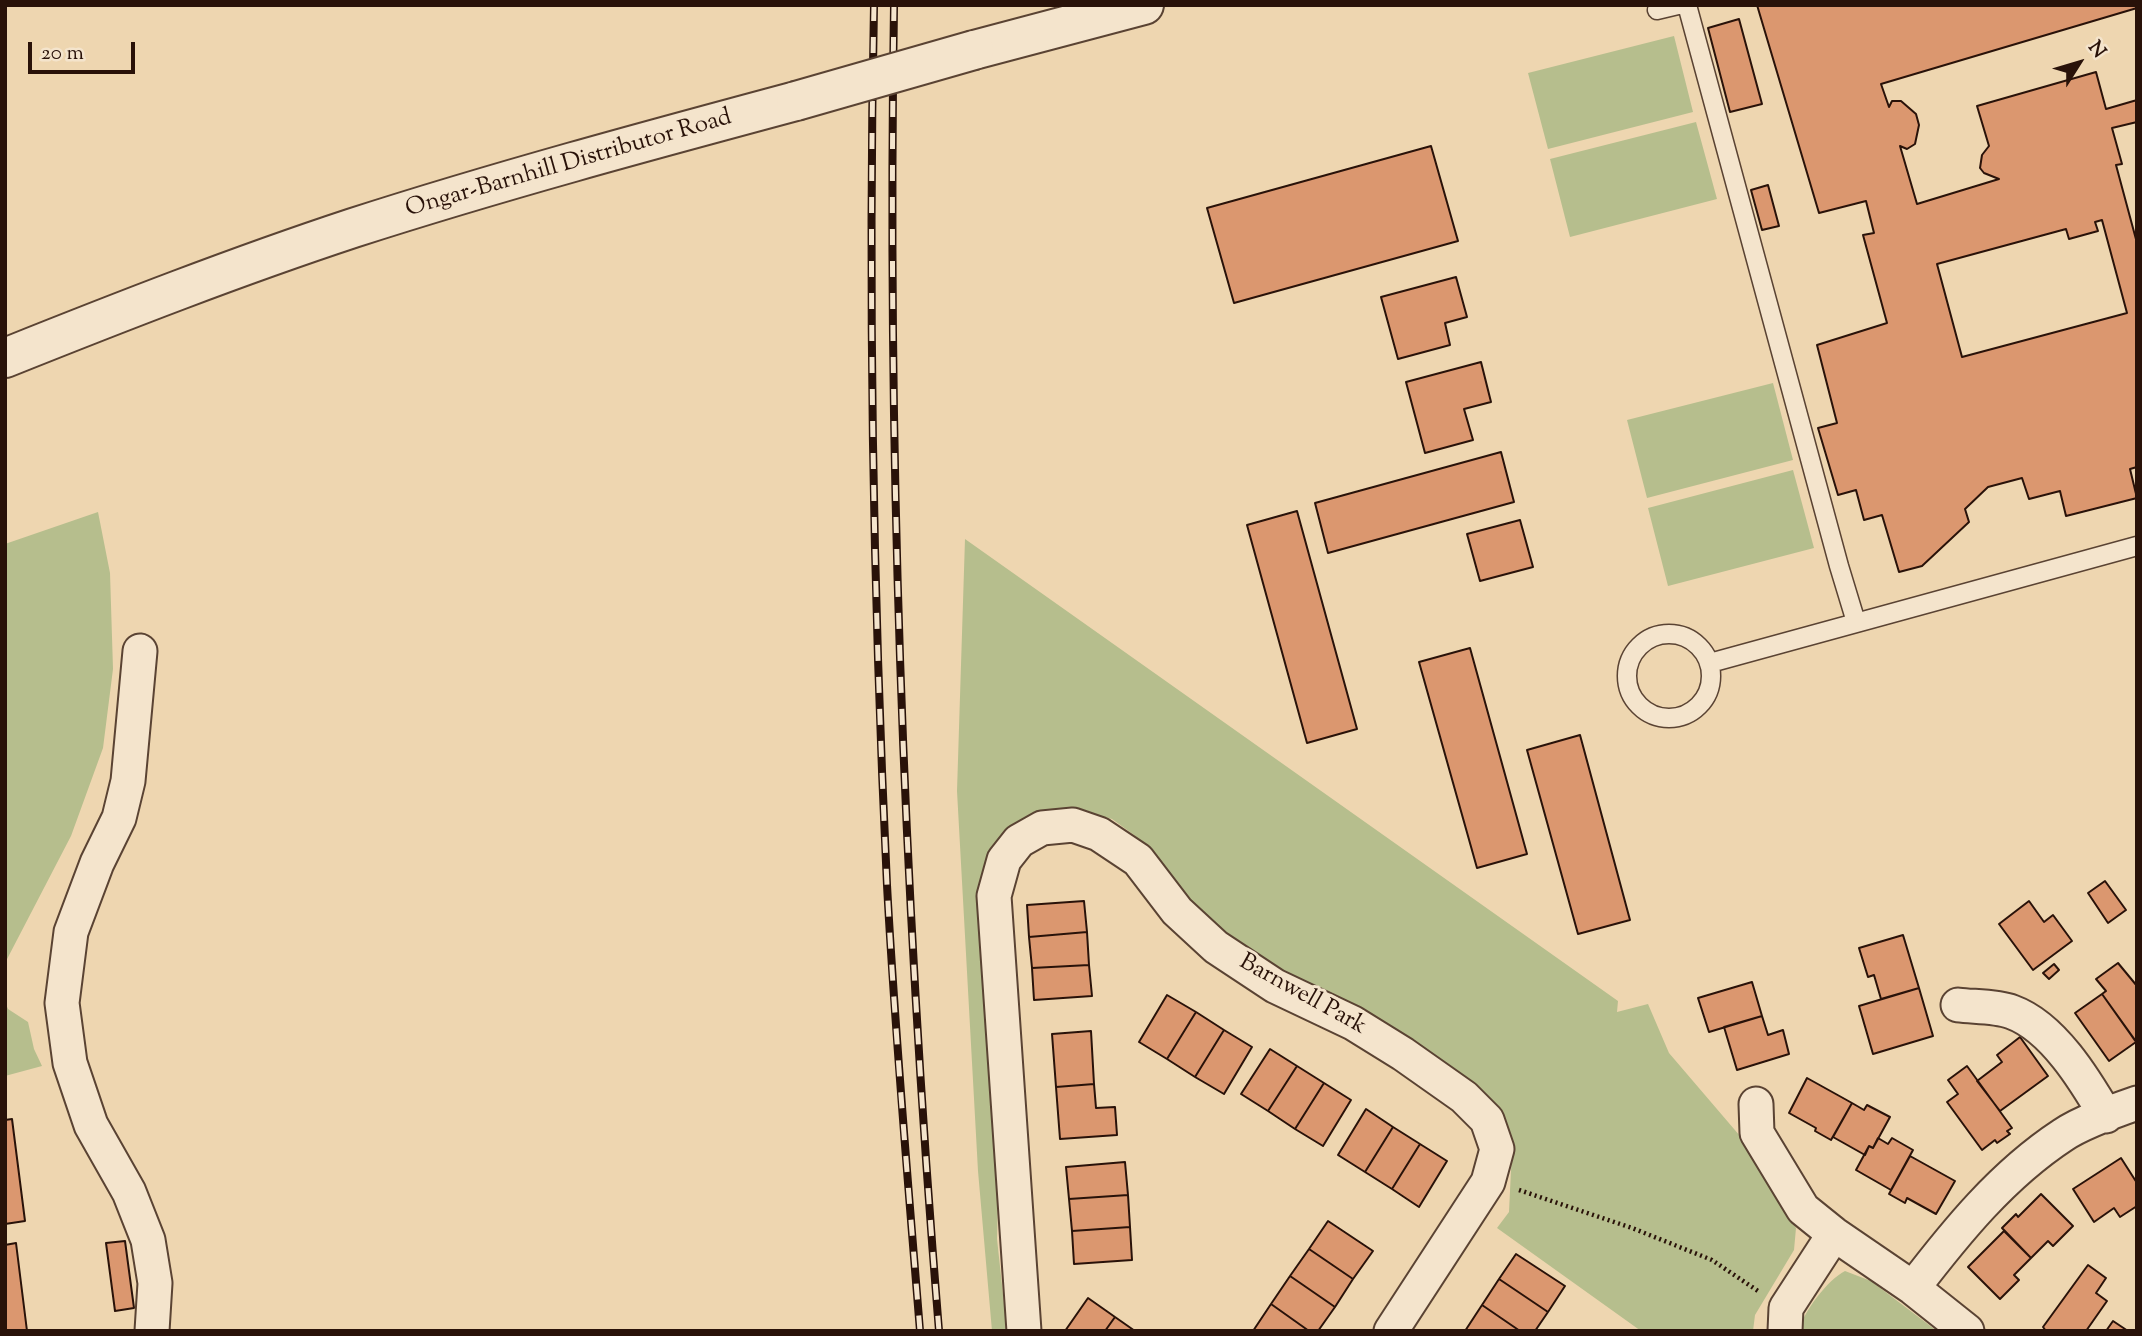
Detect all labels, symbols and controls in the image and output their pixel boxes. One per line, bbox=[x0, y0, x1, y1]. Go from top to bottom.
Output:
scale bar bbox=[32, 28, 138, 72]
north arrow bbox=[2044, 28, 2114, 98]
text: N bbox=[2081, 36, 2112, 64]
text: 20 m bbox=[41, 39, 84, 69]
street label: Ongar-Barnhill Distributor Road bbox=[403, 105, 735, 225]
street label: Barnwell Park bbox=[1233, 949, 1371, 1043]

